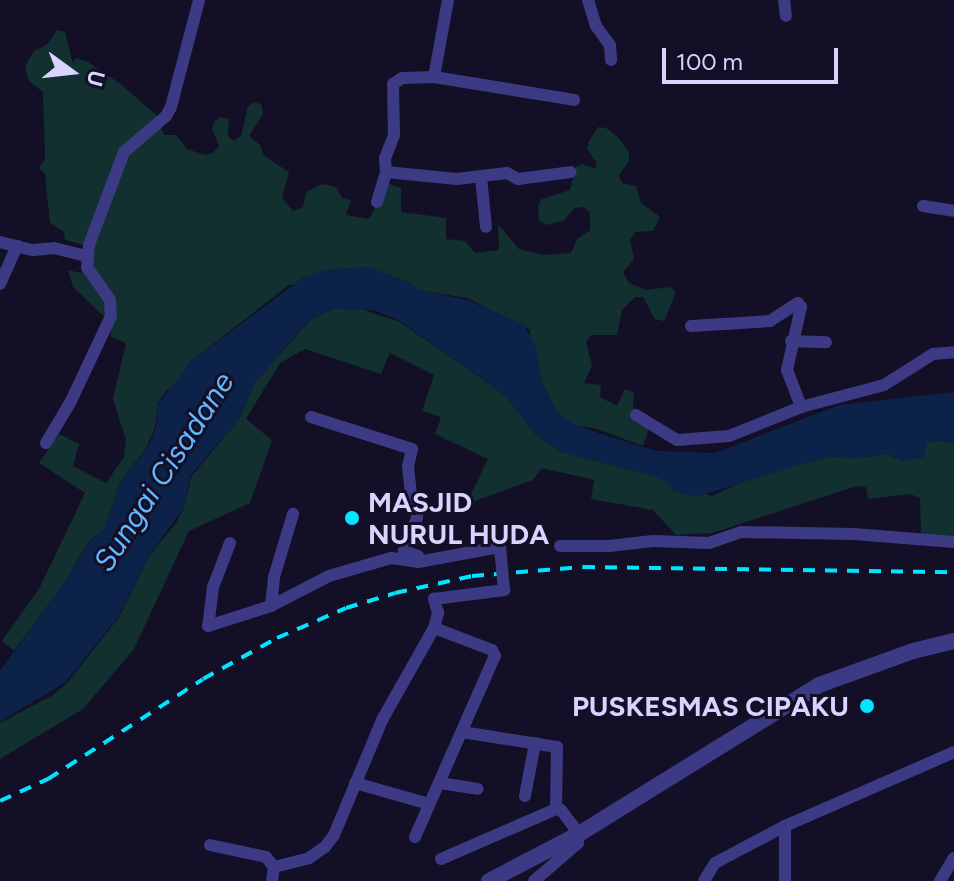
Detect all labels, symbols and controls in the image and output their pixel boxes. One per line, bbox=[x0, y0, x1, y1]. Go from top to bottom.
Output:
north arrow bbox=[32, 32, 112, 112]
scale bar bbox=[666, 32, 842, 82]
text: 100 m bbox=[676, 47, 743, 76]
text: U bbox=[81, 67, 111, 89]
water label: Sungai Cisadane bbox=[86, 366, 242, 578]
place label: MASJID NURUL HUDA bbox=[368, 485, 549, 551]
marker: MASJID NURUL HUDA bbox=[343, 509, 361, 527]
place label: PUSKESMAS CIPAKU bbox=[572, 689, 849, 723]
marker: PUSKESMAS CIPAKU bbox=[856, 695, 878, 717]

